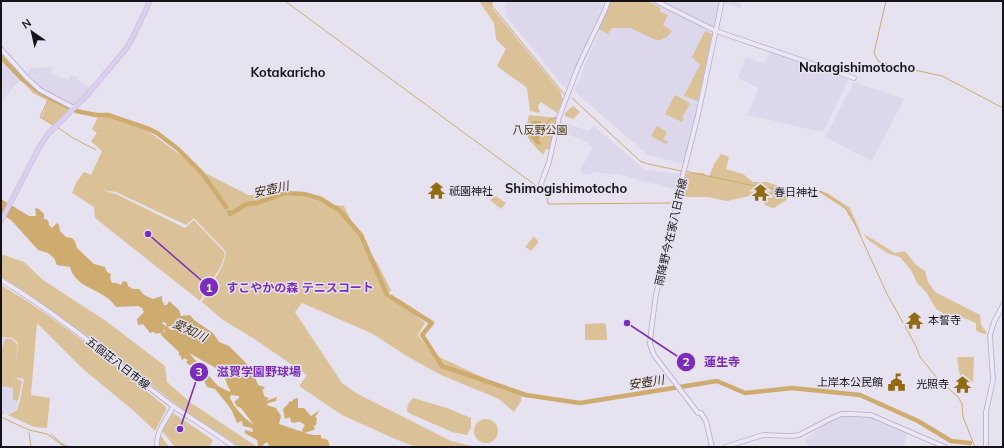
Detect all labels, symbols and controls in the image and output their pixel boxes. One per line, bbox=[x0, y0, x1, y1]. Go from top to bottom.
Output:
north arrow bbox=[12, 12, 52, 52]
text: N bbox=[19, 16, 34, 32]
district label: Nakagishimotocho bbox=[799, 59, 915, 75]
district label: Kotakaricho bbox=[251, 64, 326, 80]
park label: 八反野公園 bbox=[513, 123, 568, 137]
street label: 雨降野今在家八日市線 bbox=[652, 177, 690, 287]
water label: 安壺川 bbox=[252, 178, 292, 200]
district label: Shimogishimotocho bbox=[505, 180, 627, 196]
temple icon: 祇園神社 bbox=[426, 181, 446, 201]
temple icon: 春日神社 bbox=[751, 182, 771, 202]
place label: 祇園神社 bbox=[449, 184, 493, 198]
place label: 春日神社 bbox=[774, 185, 818, 199]
callout: すこやかの森 テニスコート bbox=[199, 275, 382, 299]
text: 1 bbox=[205, 280, 213, 295]
text: すこやかの森 テニスコート bbox=[226, 280, 374, 295]
temple icon: 本誓寺 bbox=[905, 310, 925, 330]
place label: 本誓寺 bbox=[928, 313, 961, 327]
water label: 愛知川 bbox=[171, 315, 211, 346]
street label: 五個荘八日市線 bbox=[83, 334, 153, 392]
callout: 蓮生寺 bbox=[676, 350, 748, 374]
text: 2 bbox=[682, 354, 690, 369]
text: 蓮生寺 bbox=[704, 354, 740, 369]
callout: 滋賀学園野球場 bbox=[189, 360, 309, 384]
text: 3 bbox=[195, 364, 203, 379]
text: 滋賀学園野球場 bbox=[217, 364, 301, 379]
water label: 安壺川 bbox=[627, 371, 667, 392]
public building icon: 上岸本公民館 bbox=[886, 372, 906, 392]
temple icon: 光照寺 bbox=[952, 374, 972, 394]
place label: 上岸本公民館 bbox=[817, 375, 883, 389]
place label: 光照寺 bbox=[916, 377, 949, 391]

